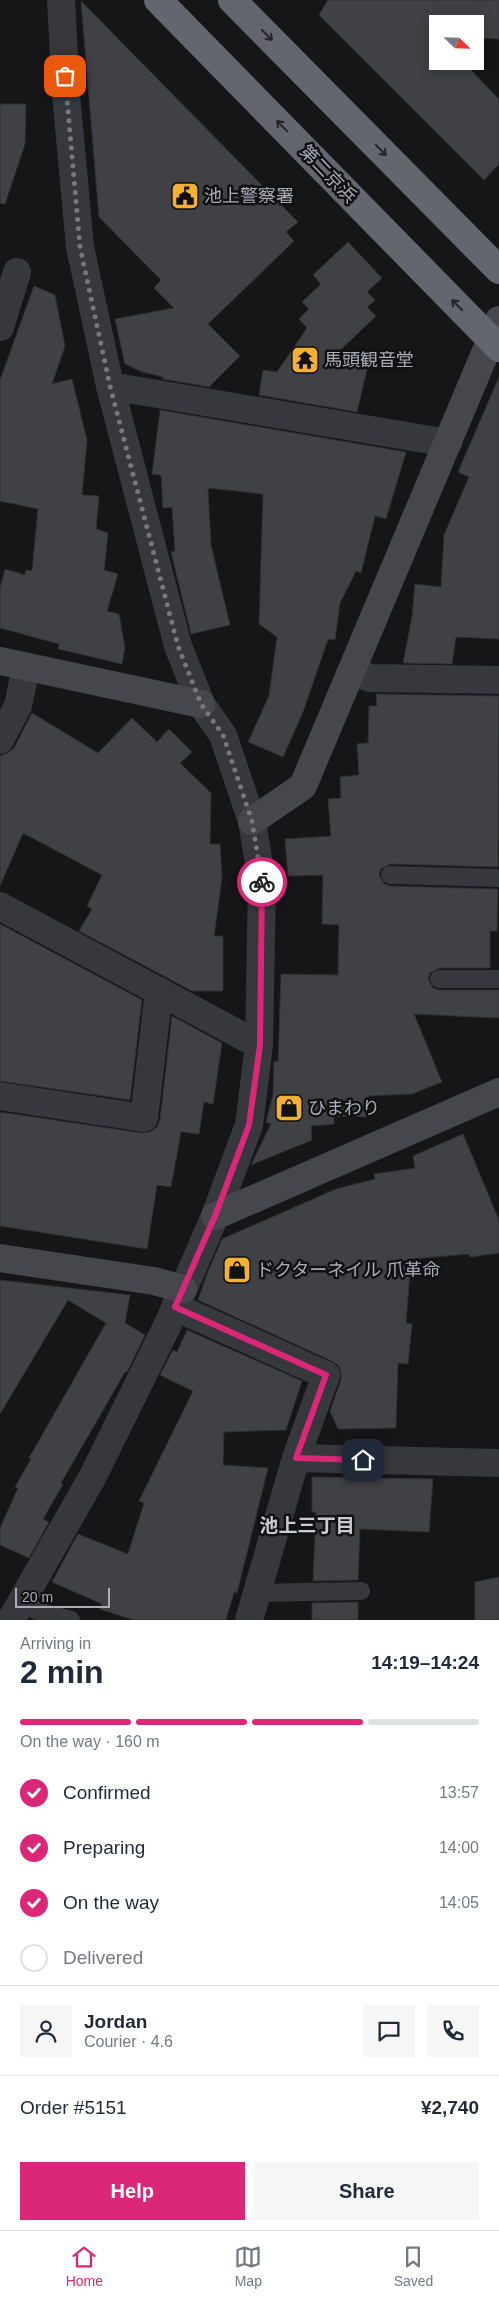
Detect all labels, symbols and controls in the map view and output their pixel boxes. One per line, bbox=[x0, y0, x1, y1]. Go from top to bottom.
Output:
north arrow bbox=[429, 15, 484, 70]
map controls bbox=[429, 15, 484, 70]
one-way arrow bbox=[261, 28, 273, 41]
pin bbox=[44, 55, 86, 97]
icon: bag bbox=[51, 62, 79, 90]
one-way arrow bbox=[275, 120, 288, 132]
street label: 第二京浜 bbox=[296, 141, 360, 207]
one-way arrow bbox=[375, 144, 387, 157]
public building icon: 池上警察署 bbox=[170, 181, 200, 211]
place label: 池上警察署 bbox=[204, 186, 294, 206]
one-way arrow bbox=[451, 299, 463, 311]
temple icon: 馬頭観音堂 bbox=[290, 345, 320, 375]
place label: 馬頭観音堂 bbox=[324, 350, 414, 370]
courier bbox=[237, 857, 287, 907]
icon: bike bbox=[248, 868, 276, 896]
shop icon: ひまわり bbox=[274, 1093, 304, 1123]
place label: ひまわり bbox=[308, 1098, 380, 1118]
shop icon: ドクターネイル 爪革命 bbox=[222, 1255, 252, 1285]
place label: ドクターネイル 爪革命 bbox=[256, 1260, 440, 1280]
pin bbox=[342, 1439, 384, 1481]
icon: home bbox=[349, 1446, 377, 1474]
district label: 池上三丁目 bbox=[259, 1515, 355, 1536]
scale bar bbox=[15, 1585, 110, 1608]
text: 20 m bbox=[22, 1589, 53, 1605]
text: Arriving in bbox=[20, 1635, 91, 1652]
text: 14:19–14:24 bbox=[371, 1652, 479, 1673]
text: 2 min bbox=[20, 1654, 104, 1690]
text: On the way · 160 m bbox=[20, 1733, 160, 1750]
icon: check bbox=[20, 1779, 48, 1807]
text: Confirmed bbox=[63, 1782, 151, 1803]
text: 13:57 bbox=[439, 1784, 479, 1801]
icon: check bbox=[20, 1834, 48, 1862]
text: Preparing bbox=[63, 1837, 145, 1858]
text: 14:00 bbox=[439, 1839, 479, 1856]
icon: check bbox=[20, 1889, 48, 1917]
text: On the way bbox=[63, 1892, 159, 1913]
text: 14:05 bbox=[439, 1894, 479, 1911]
text: Delivered bbox=[63, 1947, 143, 1968]
button: person bbox=[20, 2005, 72, 2057]
button: chat bbox=[363, 2005, 415, 2057]
button: phone bbox=[427, 2005, 479, 2057]
text: Jordan bbox=[84, 2011, 147, 2032]
text: Courier · 4.6 bbox=[84, 2033, 173, 2050]
text: Order #5151 bbox=[20, 2097, 127, 2118]
text: ¥2,740 bbox=[421, 2097, 479, 2118]
button: Help bbox=[20, 2162, 245, 2220]
button: Share bbox=[255, 2162, 479, 2220]
tab: Home bbox=[66, 2243, 103, 2289]
tab: Map bbox=[234, 2243, 262, 2289]
tab: Saved bbox=[394, 2243, 433, 2289]

